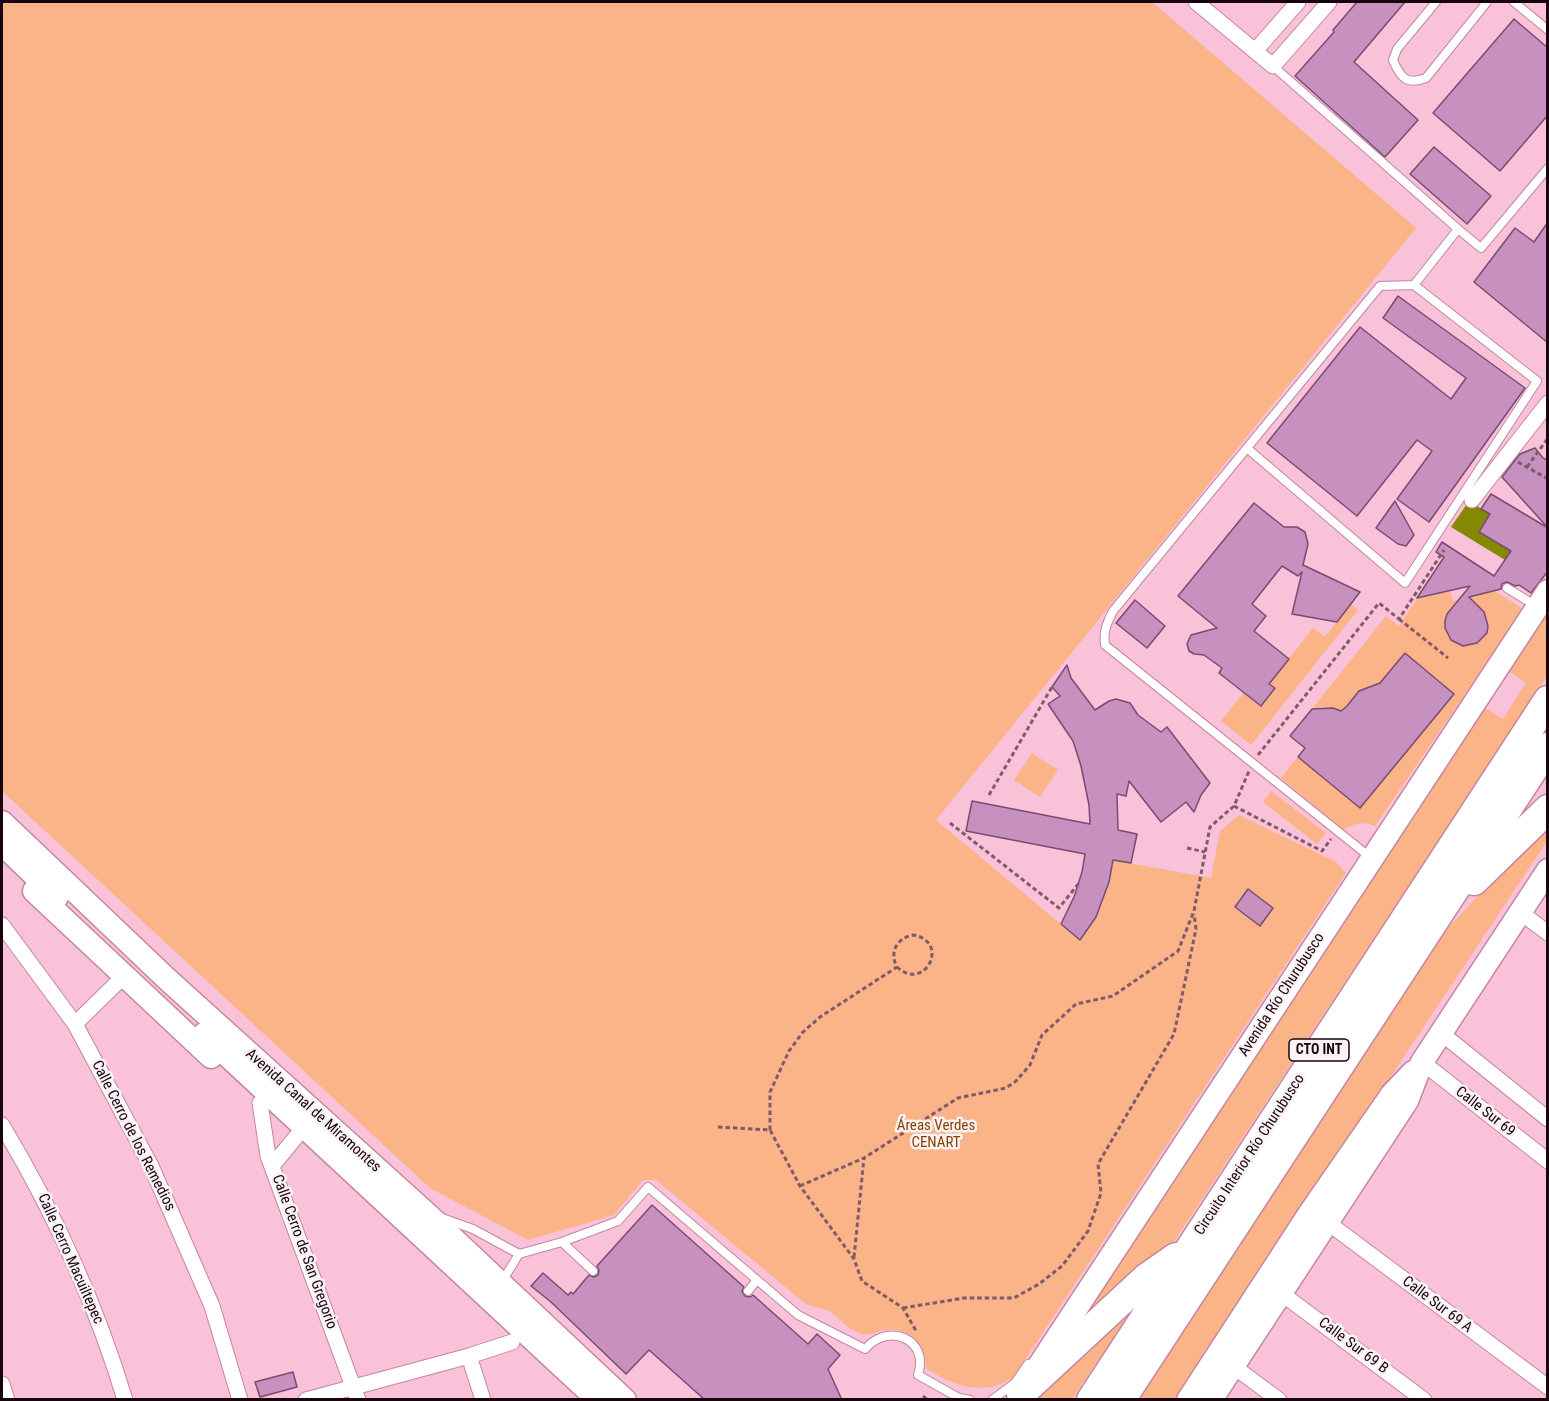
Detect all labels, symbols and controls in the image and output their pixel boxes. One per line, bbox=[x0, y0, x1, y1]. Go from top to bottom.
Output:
street label: Avenida Río Churubusco bbox=[1235, 930, 1329, 1060]
road number: CTO INT bbox=[1289, 1039, 1349, 1061]
street label: Avenida Canal de Miramontes bbox=[242, 1045, 384, 1177]
street label: Calle Cerro de los Remedios bbox=[87, 1058, 179, 1214]
street label: Circuito Interior Río Churubusco bbox=[1191, 1071, 1309, 1239]
street label: Calle Sur 69 bbox=[1452, 1083, 1518, 1141]
park label: Áreas Verdes CENART bbox=[897, 1117, 975, 1152]
street label: Calle Cerro de San Gregorio bbox=[268, 1172, 340, 1332]
street label: Calle Cerro Macuiltepec bbox=[33, 1191, 107, 1327]
street label: Calle Sur 69 A bbox=[1398, 1273, 1476, 1337]
street label: Calle Sur 69 B bbox=[1315, 1314, 1391, 1378]

